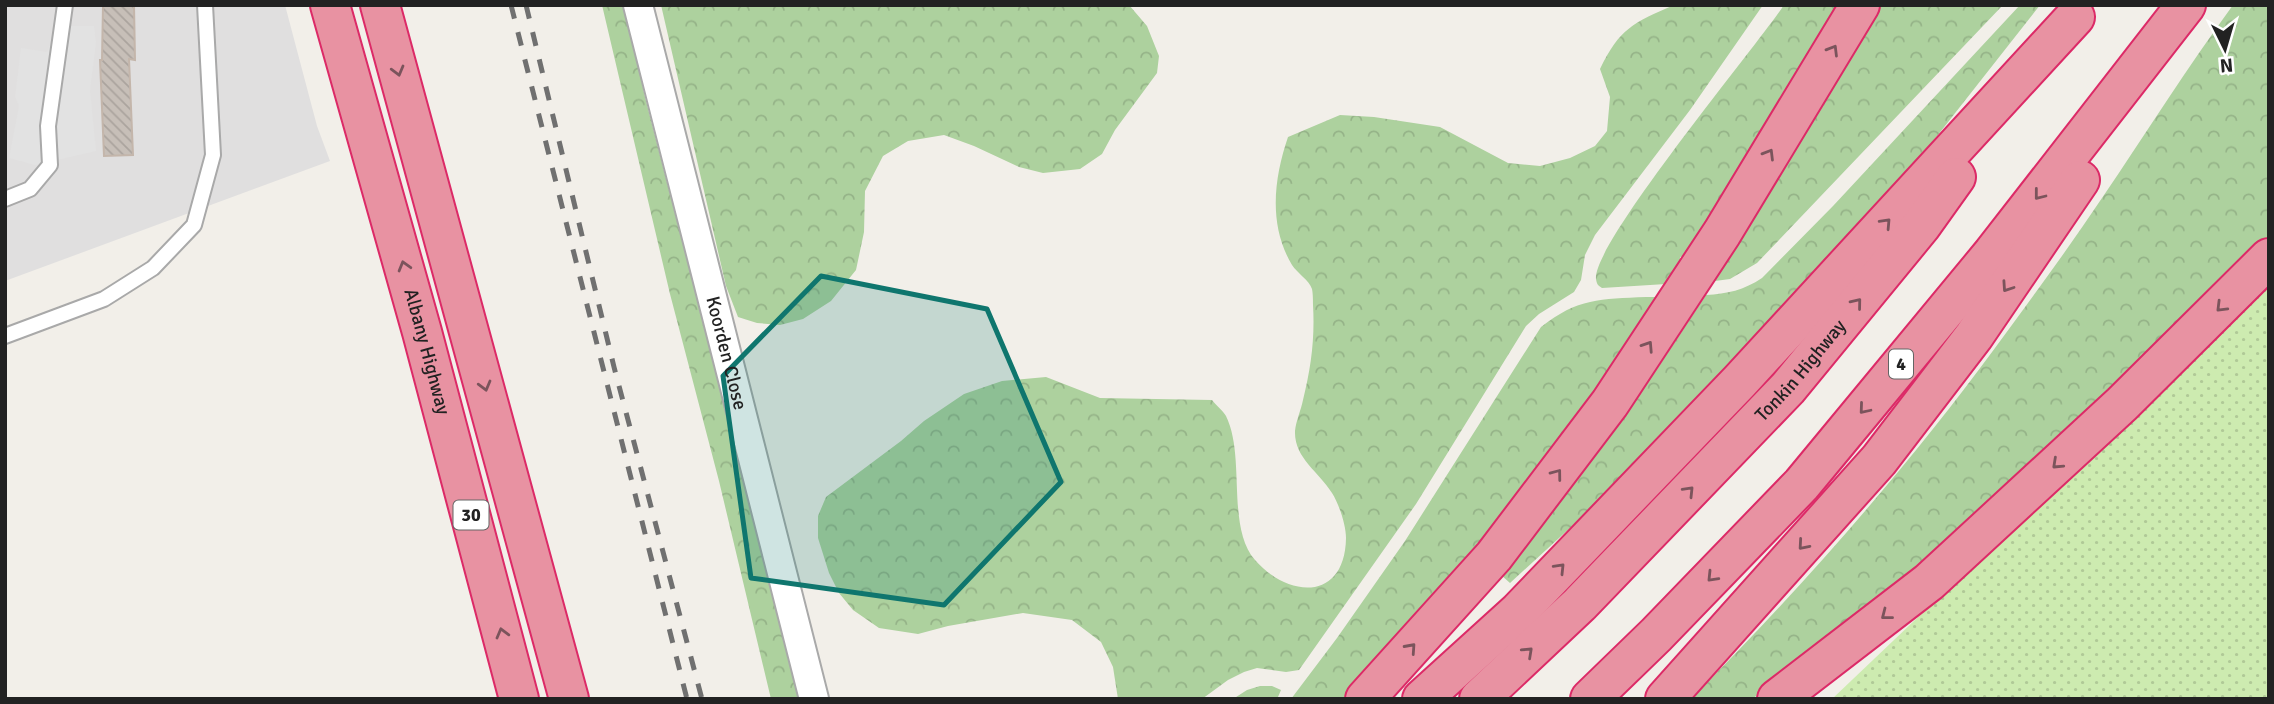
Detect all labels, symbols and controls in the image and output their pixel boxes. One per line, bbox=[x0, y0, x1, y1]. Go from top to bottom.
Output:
north arrow bbox=[2190, 14, 2260, 84]
one-way arrow bbox=[1824, 44, 1837, 57]
text: N bbox=[2219, 52, 2234, 77]
one-way arrow bbox=[390, 65, 404, 77]
one-way arrow bbox=[1761, 149, 1774, 162]
one-way arrow bbox=[2034, 187, 2047, 199]
one-way arrow bbox=[1878, 218, 1890, 231]
one-way arrow bbox=[397, 260, 412, 272]
one-way arrow bbox=[2003, 279, 2015, 292]
street label: Albany Highway bbox=[398, 286, 455, 418]
street label: Koorden Close bbox=[700, 294, 752, 412]
one-way arrow bbox=[2216, 298, 2229, 311]
one-way arrow bbox=[1849, 299, 1861, 312]
street label: Tonkin Highway bbox=[1750, 315, 1851, 427]
one-way arrow bbox=[1639, 341, 1652, 354]
road number: 4 bbox=[1889, 350, 1913, 378]
one-way arrow bbox=[477, 380, 491, 392]
one-way arrow bbox=[1860, 400, 1872, 413]
one-way arrow bbox=[2052, 456, 2065, 469]
one-way arrow bbox=[1548, 469, 1561, 481]
one-way arrow bbox=[1680, 486, 1693, 499]
road number: 30 bbox=[454, 500, 489, 530]
one-way arrow bbox=[1799, 537, 1811, 550]
one-way arrow bbox=[1552, 563, 1565, 576]
one-way arrow bbox=[1707, 569, 1720, 582]
one-way arrow bbox=[1882, 606, 1894, 619]
one-way arrow bbox=[496, 627, 510, 639]
one-way arrow bbox=[1402, 643, 1415, 656]
one-way arrow bbox=[1520, 648, 1533, 661]

